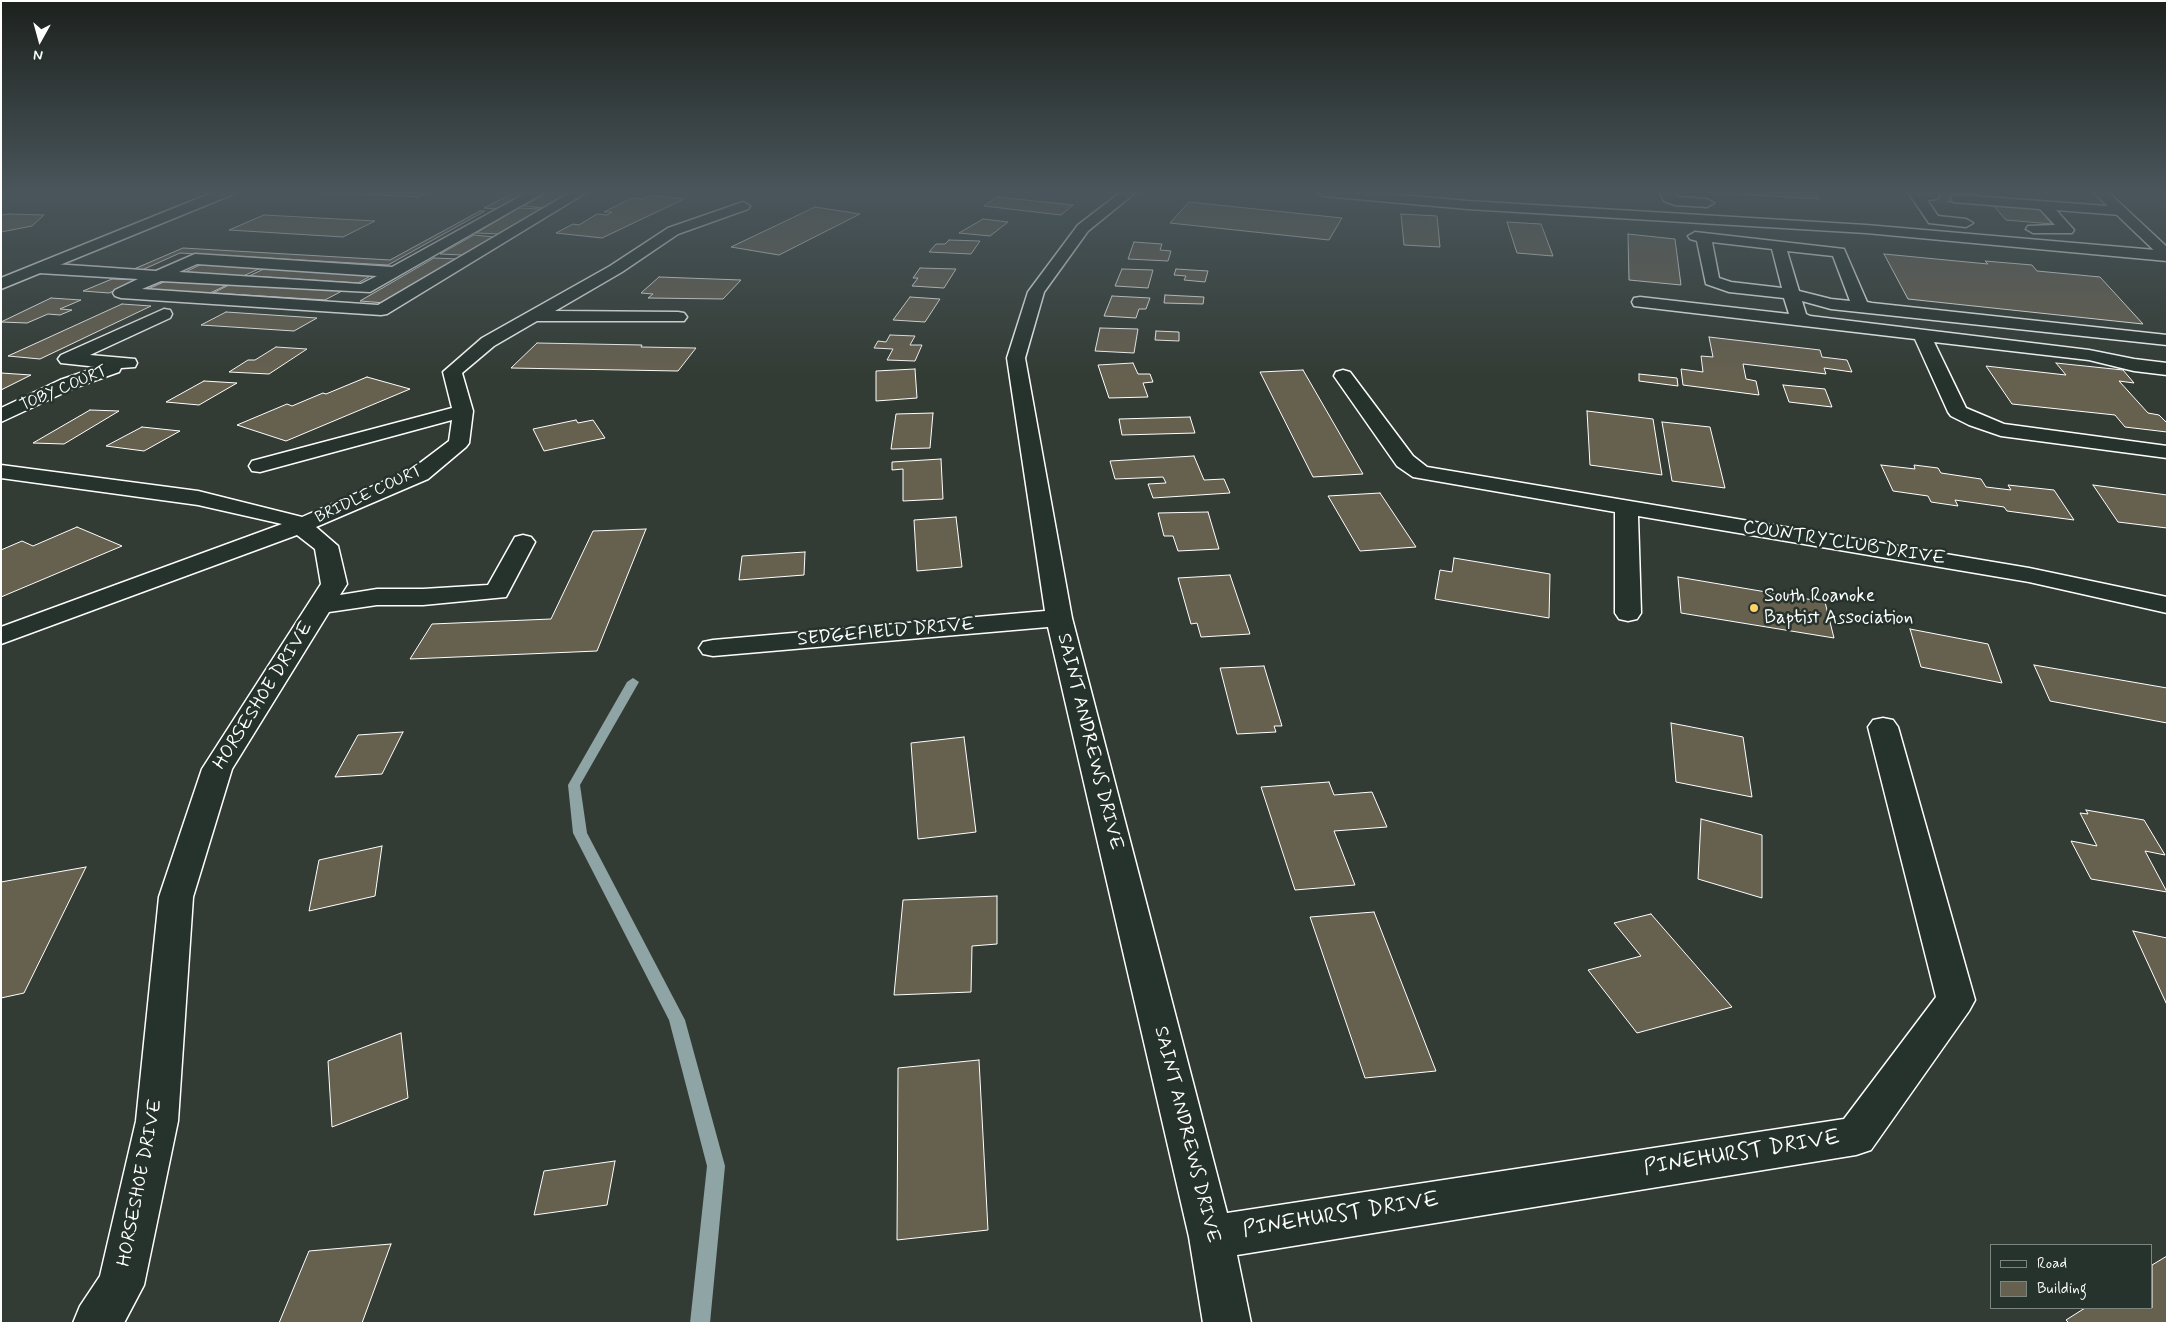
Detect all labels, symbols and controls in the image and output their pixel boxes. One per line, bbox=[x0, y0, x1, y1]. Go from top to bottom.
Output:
north arrow bbox=[15, 15, 65, 65]
text: N bbox=[32, 45, 44, 64]
street label: TOBY COURT bbox=[18, 362, 110, 416]
street label: BRIDLE COURT bbox=[312, 462, 426, 528]
street label: COUNTRY CLUB DRIVE bbox=[1741, 517, 1947, 571]
place label: South Roanoke Baptist Association bbox=[1764, 586, 1913, 630]
marker: South Roanoke Baptist Association bbox=[1748, 602, 1760, 614]
street label: SEDGEFIELD DRIVE bbox=[796, 614, 976, 652]
street label: HORSESHOE DRIVE bbox=[209, 618, 319, 774]
street label: SAINT ANDREWS DRIVE bbox=[1051, 631, 1127, 853]
street label: SAINT ANDREWS DRIVE bbox=[1148, 1024, 1224, 1246]
street label: HORSESHOE DRIVE bbox=[114, 1097, 168, 1269]
street label: PINEHURST DRIVE bbox=[1642, 1125, 1842, 1183]
street label: PINEHURST DRIVE bbox=[1241, 1187, 1441, 1245]
legend bbox=[1990, 1244, 2153, 1309]
text: Road bbox=[2037, 1254, 2067, 1274]
text: Building bbox=[2037, 1279, 2087, 1299]

